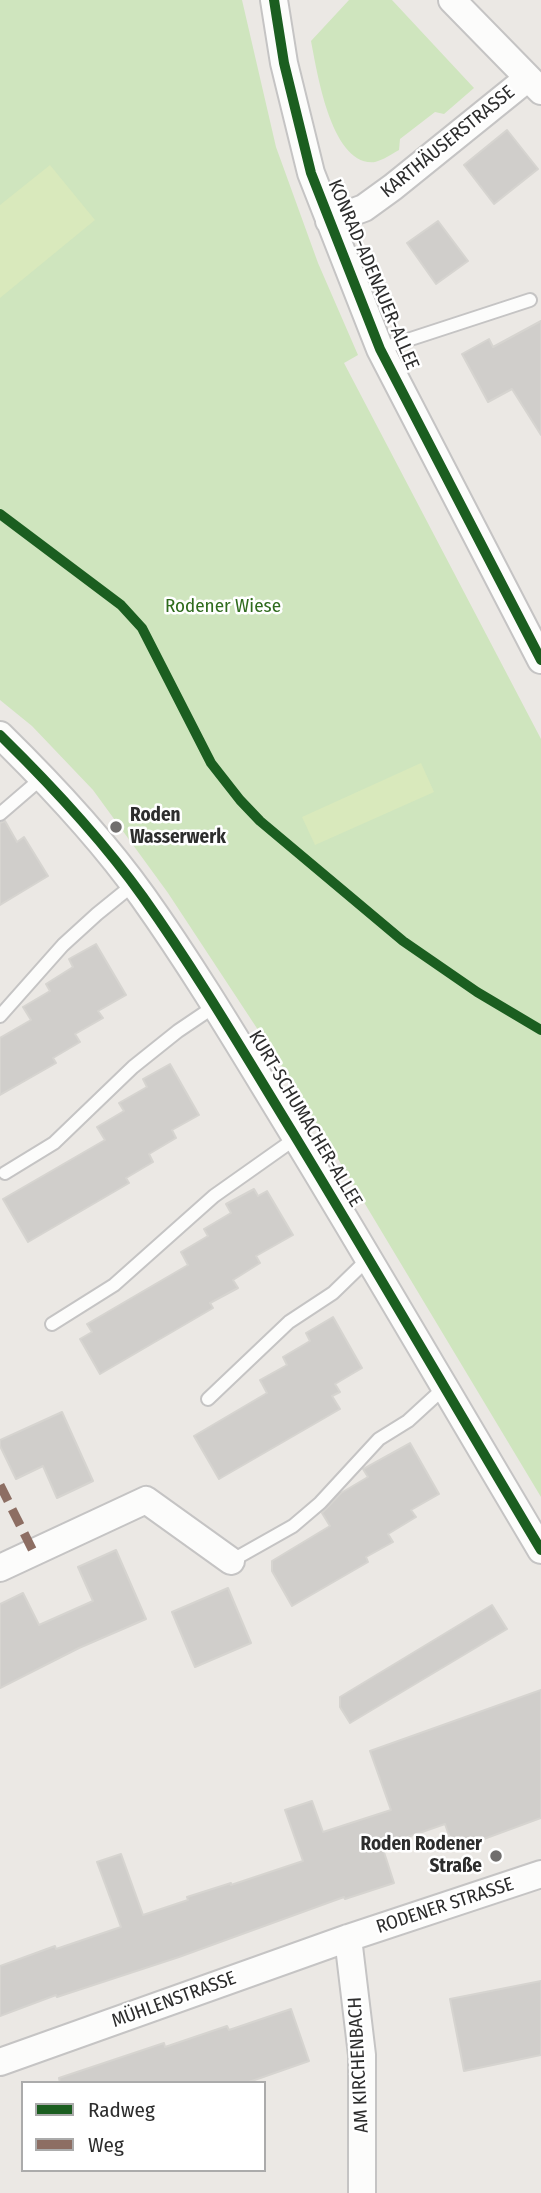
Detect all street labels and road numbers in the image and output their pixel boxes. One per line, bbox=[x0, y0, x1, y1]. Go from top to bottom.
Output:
street label: KARTHÄUSERSTRASSE bbox=[377, 81, 519, 203]
street label: KONRAD-ADENAUER-ALLEE bbox=[323, 177, 423, 373]
street label: KURT-SCHUMACHER-ALLEE bbox=[243, 1027, 367, 1211]
street label: RODENER STRASSE bbox=[373, 1873, 517, 1939]
street label: MÜHLENSTRASSE bbox=[109, 1967, 239, 2033]
street label: AM KIRCHENBACH bbox=[344, 1996, 374, 2134]

